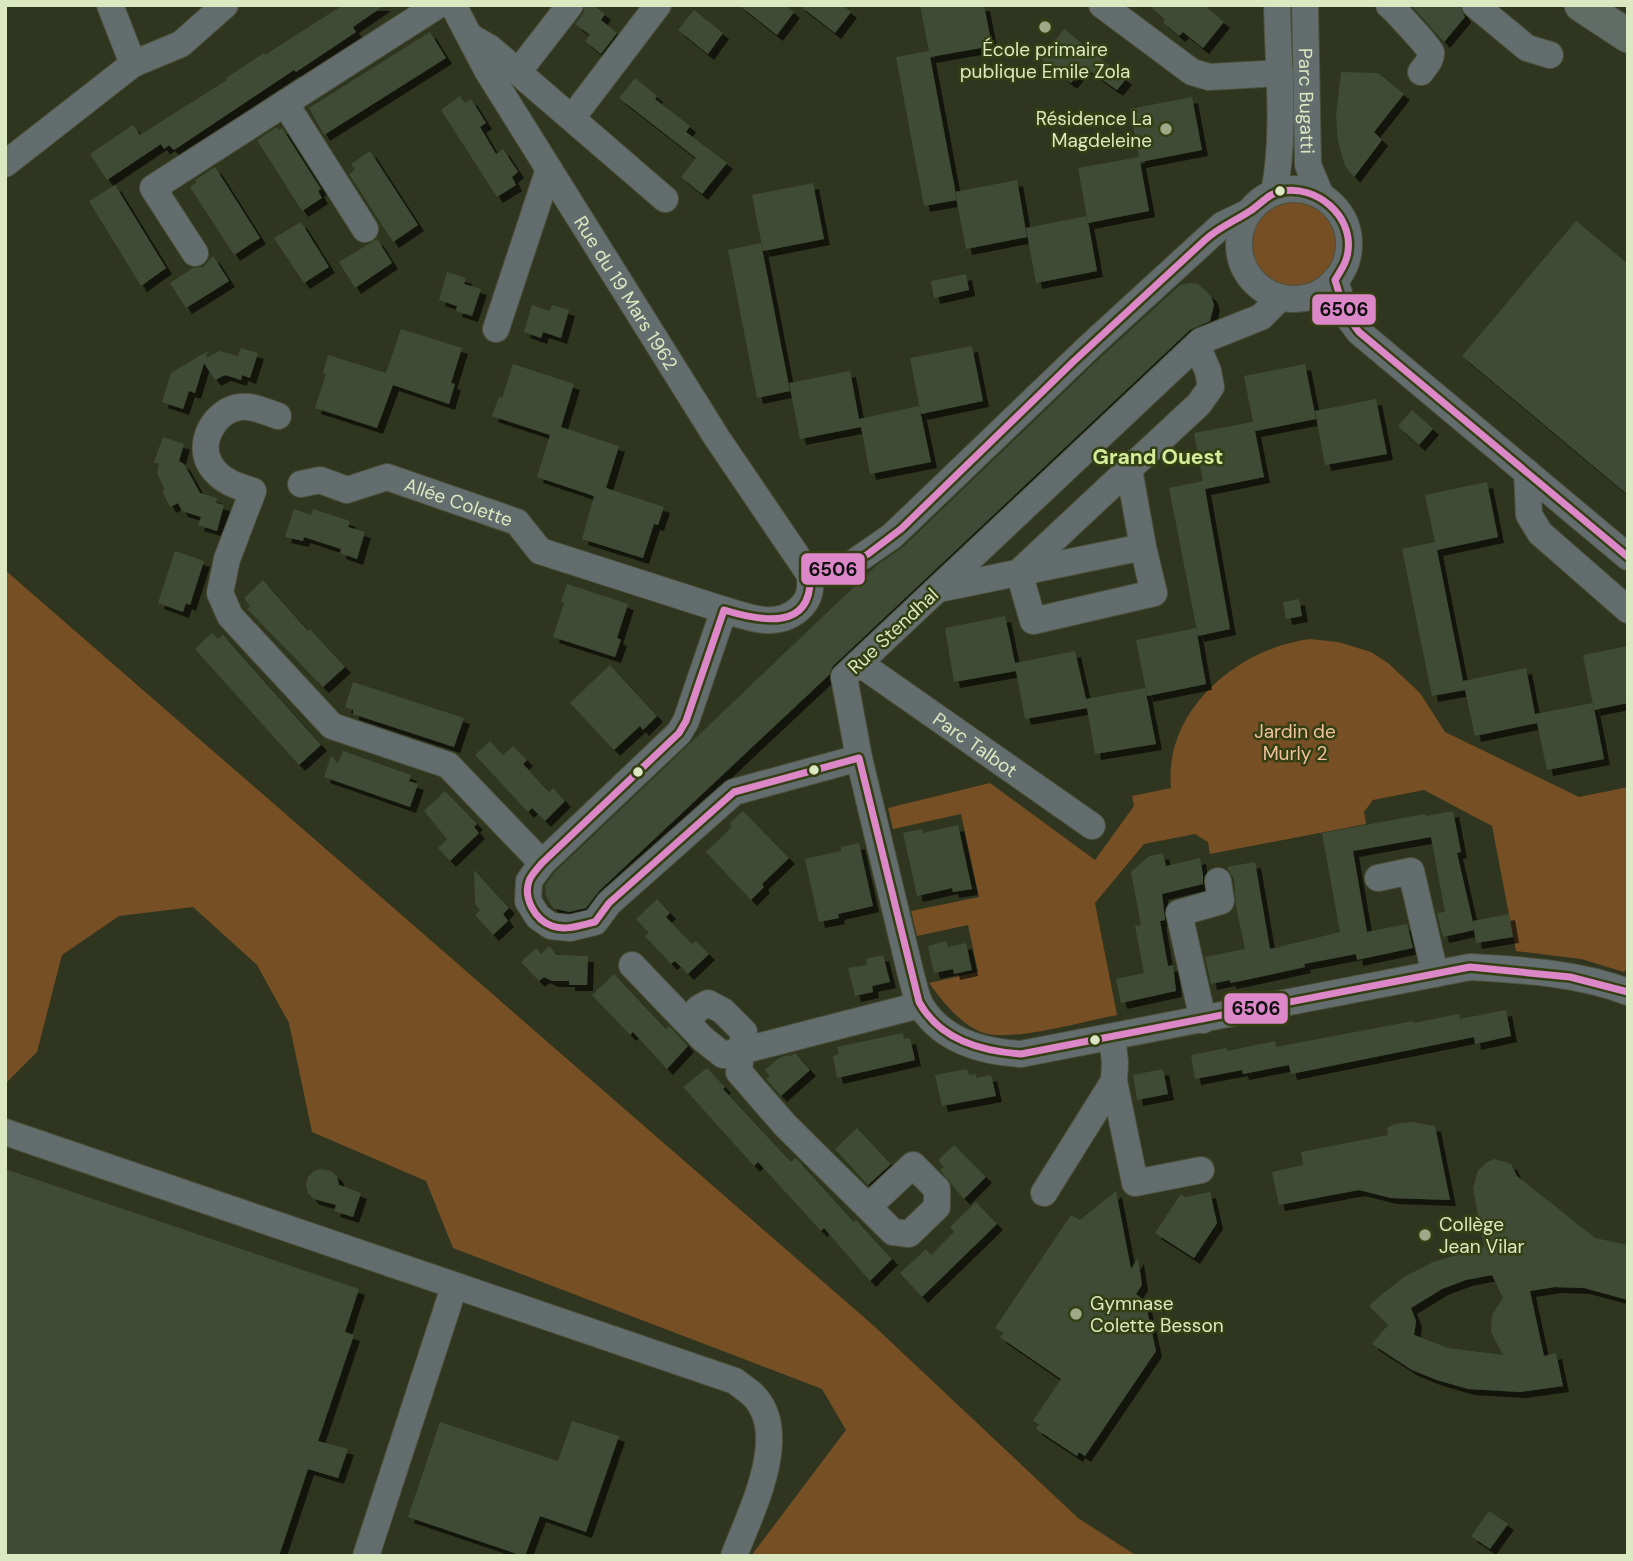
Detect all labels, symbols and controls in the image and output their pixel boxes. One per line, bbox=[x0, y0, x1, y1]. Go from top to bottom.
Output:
marker: École primaire publique Emile Zola bbox=[1037, 19, 1053, 35]
place label: École primaire publique Emile Zola bbox=[960, 37, 1130, 84]
street label: Parc Bugatti bbox=[1293, 48, 1320, 154]
place label: Résidence La Magdeleine bbox=[1036, 106, 1152, 153]
marker: Résidence La Magdeleine bbox=[1158, 121, 1174, 137]
unlabelled marker bbox=[1273, 184, 1287, 198]
street label: Rue du 19 Mars 1962 bbox=[569, 211, 684, 374]
line badge: 6506 bbox=[1311, 293, 1377, 326]
text: 6506 bbox=[1320, 297, 1368, 322]
district label: Grand Ouest bbox=[1093, 443, 1223, 471]
street label: Allée Colette bbox=[401, 472, 516, 532]
line badge: 6506 bbox=[800, 552, 866, 586]
text: 6506 bbox=[809, 557, 857, 582]
street label: Rue Stendhal bbox=[842, 583, 944, 679]
street label: Parc Talbot bbox=[928, 706, 1023, 783]
park label: Jardin de Murly 2 bbox=[1254, 719, 1336, 766]
unlabelled marker bbox=[807, 763, 821, 777]
unlabelled marker bbox=[631, 765, 645, 779]
line badge: 6506 bbox=[1223, 992, 1289, 1025]
text: 6506 bbox=[1232, 996, 1280, 1021]
unlabelled marker bbox=[1088, 1033, 1102, 1047]
place label: Collège Jean Vilar bbox=[1439, 1212, 1524, 1259]
marker: Collège Jean Vilar bbox=[1417, 1227, 1433, 1243]
place label: Gymnase Colette Besson bbox=[1090, 1291, 1224, 1338]
marker: Gymnase Colette Besson bbox=[1068, 1306, 1084, 1322]

